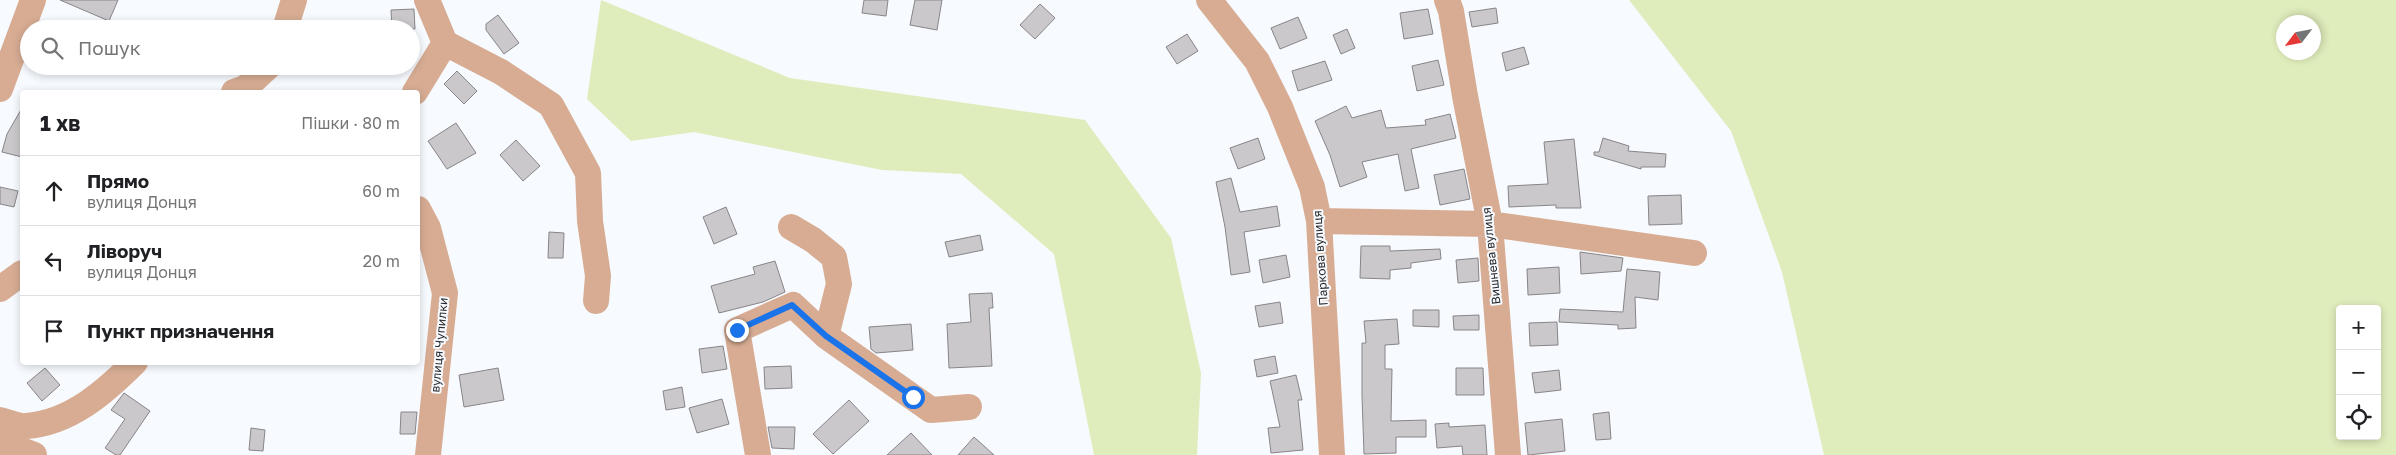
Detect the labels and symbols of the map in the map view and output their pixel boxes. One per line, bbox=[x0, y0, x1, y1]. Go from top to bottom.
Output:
north arrow bbox=[2276, 15, 2321, 60]
street label: Вишнева вулиця bbox=[1478, 207, 1504, 305]
street label: Паркова вулиця bbox=[1309, 210, 1331, 306]
street label: вулиця Чупилки bbox=[427, 297, 451, 393]
route end bbox=[726, 319, 749, 342]
route start bbox=[902, 386, 925, 409]

